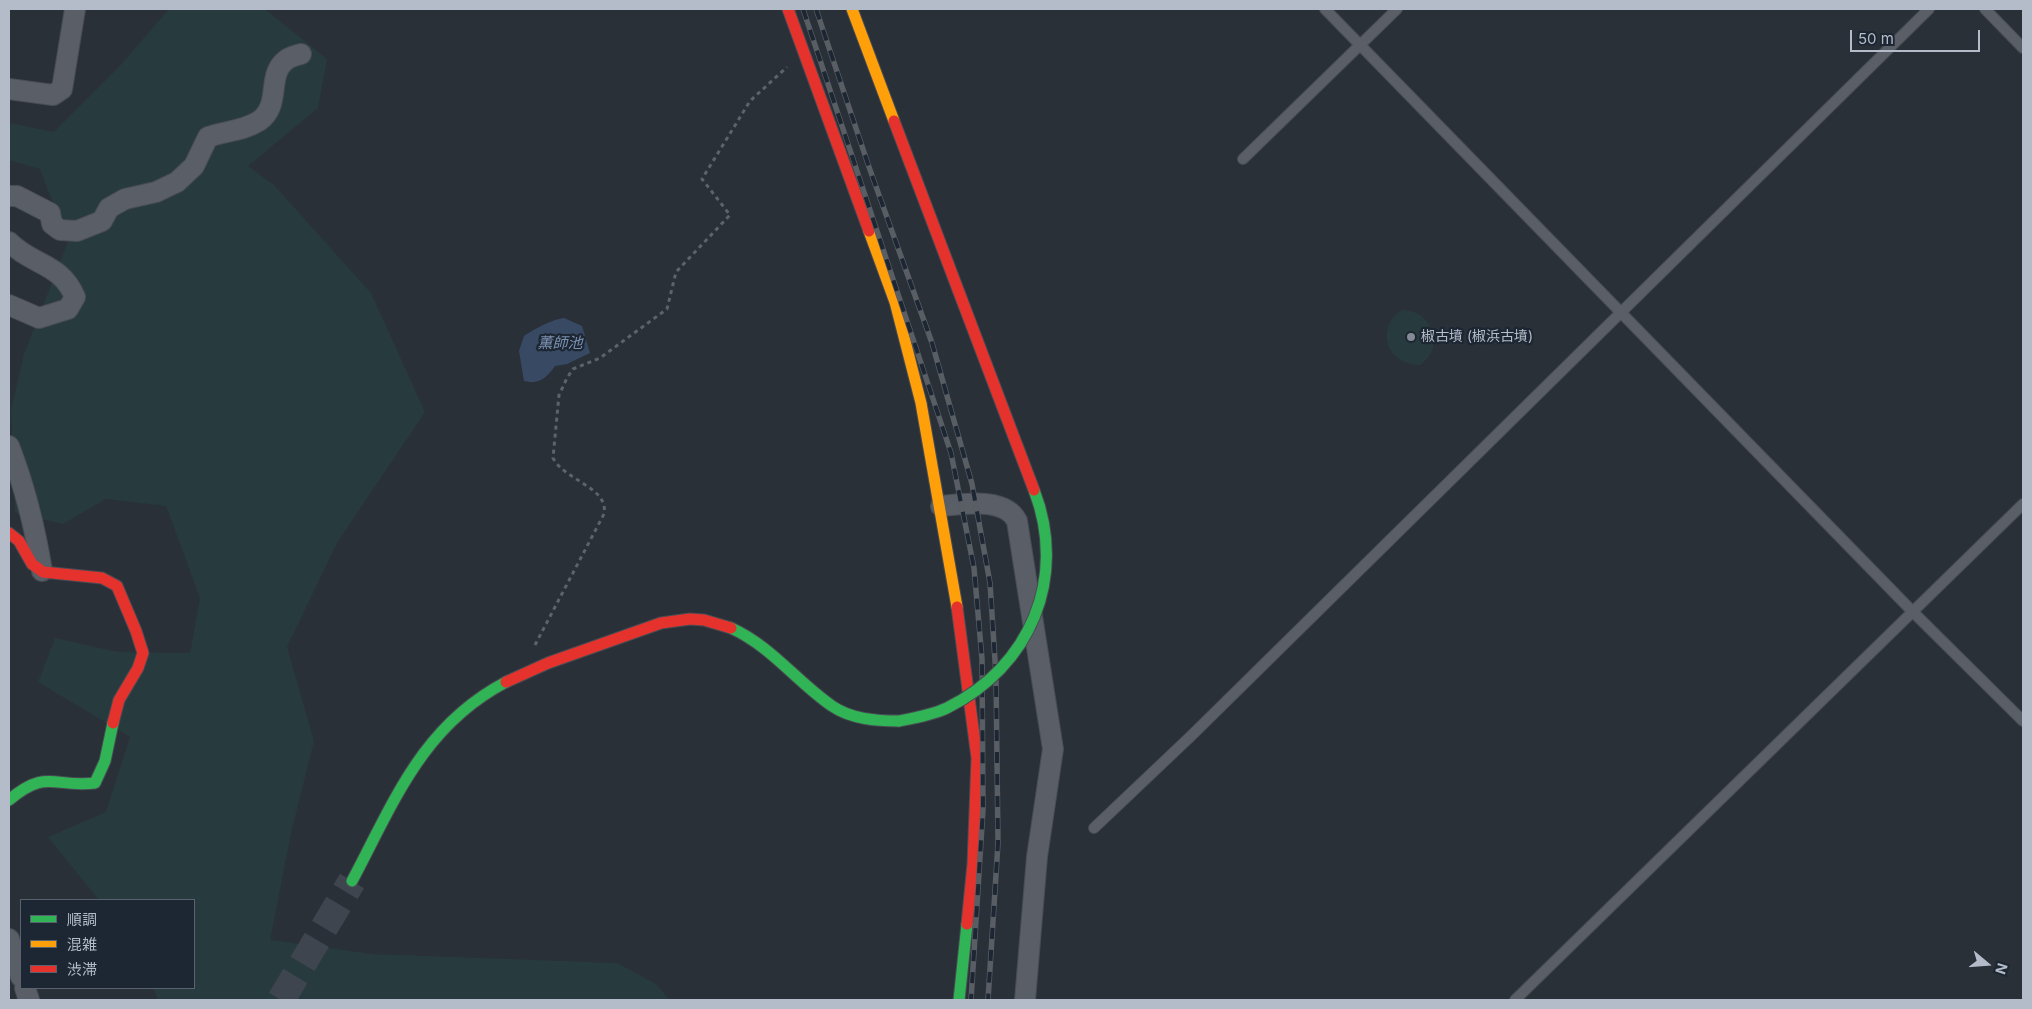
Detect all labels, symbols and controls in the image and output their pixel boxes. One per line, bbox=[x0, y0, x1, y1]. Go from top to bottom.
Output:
scale bar bbox=[1852, 20, 1982, 52]
text: 50 m bbox=[1858, 29, 1894, 48]
place label: 椒古墳 (椒浜古墳) bbox=[1421, 329, 1533, 345]
marker: 椒古墳 (椒浜古墳) bbox=[1405, 331, 1417, 343]
water label: 薫師池 bbox=[538, 334, 582, 352]
legend bbox=[20, 899, 195, 989]
text: 順調 bbox=[67, 910, 97, 929]
text: 混雑 bbox=[67, 935, 97, 954]
north arrow bbox=[1962, 939, 2012, 989]
text: 渋滞 bbox=[67, 960, 97, 979]
text: N bbox=[1992, 961, 2011, 976]

